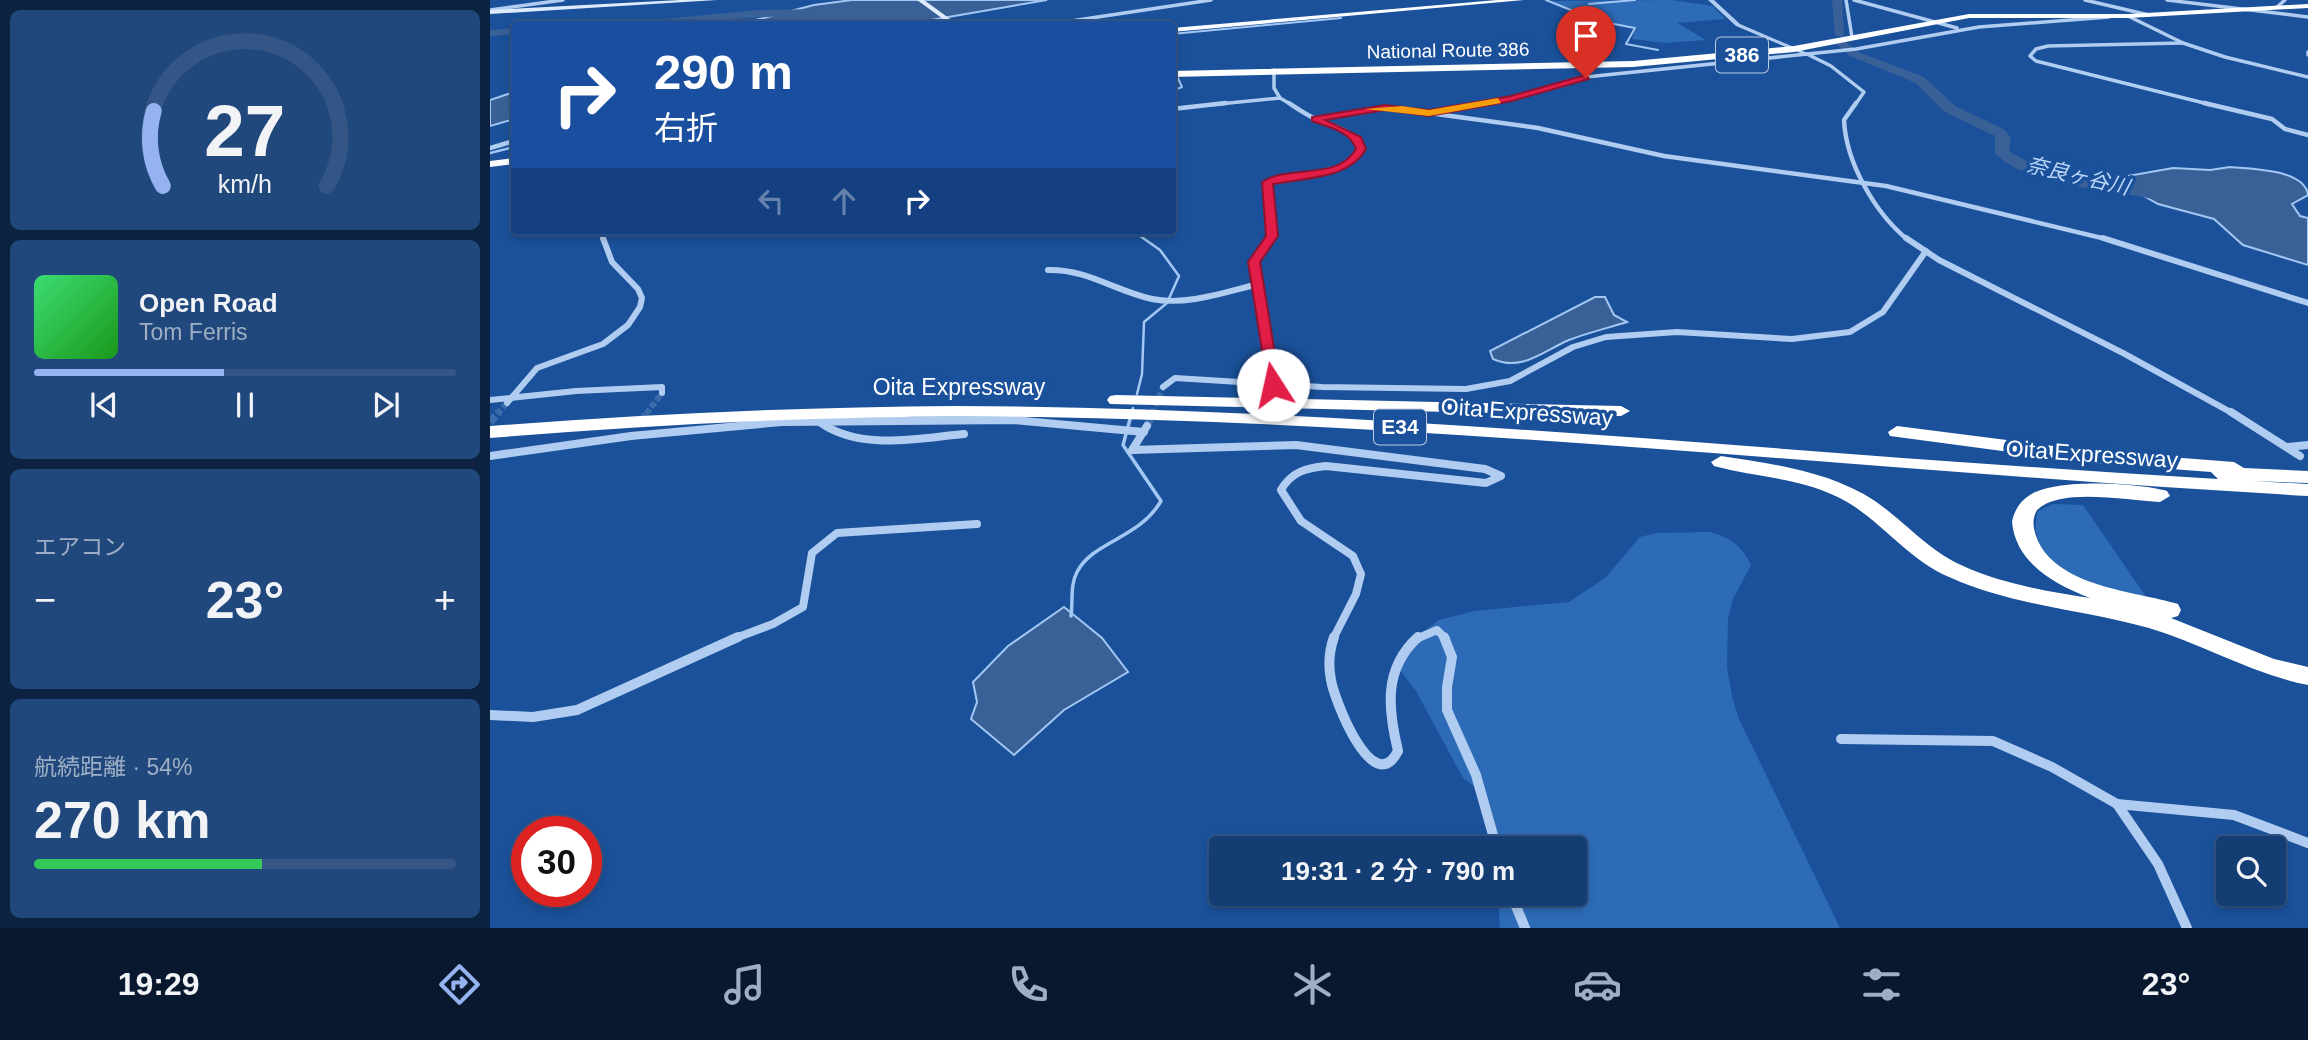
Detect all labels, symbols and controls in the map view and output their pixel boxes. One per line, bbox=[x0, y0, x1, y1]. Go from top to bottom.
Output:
pin bbox=[1556, 6, 1616, 78]
icon: arrive bbox=[1567, 17, 1605, 55]
road number: 386 bbox=[1716, 38, 1768, 72]
street label: National Route 386 bbox=[1367, 39, 1530, 62]
text: 290 m bbox=[654, 45, 793, 99]
icon: right bbox=[539, 49, 630, 140]
text: 27 bbox=[205, 90, 285, 171]
text: 右折 bbox=[654, 110, 718, 146]
water label: 奈良ヶ谷川 bbox=[2024, 152, 2134, 199]
text: km/h bbox=[218, 170, 272, 198]
icon: left bbox=[752, 182, 790, 220]
icon: ahead bbox=[825, 182, 863, 220]
icon: right bbox=[898, 182, 936, 220]
text: Open Road bbox=[139, 288, 278, 318]
text: Tom Ferris bbox=[139, 319, 248, 345]
position arrow bbox=[1236, 348, 1310, 422]
street label: Oita Expressway bbox=[873, 374, 1046, 400]
icon: previous bbox=[85, 386, 123, 424]
icon: pause bbox=[226, 386, 264, 424]
icon: next bbox=[367, 386, 405, 424]
street label: Oita Expressway bbox=[1440, 393, 1614, 431]
road number: E34 bbox=[1374, 410, 1426, 444]
street label: Oita Expressway bbox=[2005, 435, 2179, 473]
text: エアコン bbox=[34, 534, 126, 560]
text: 23° bbox=[206, 571, 284, 629]
text: − bbox=[34, 579, 56, 621]
text: + bbox=[434, 579, 456, 621]
text: 航続距離 · 54% bbox=[34, 754, 192, 780]
text: 270 km bbox=[34, 791, 210, 849]
speed limit sign: 30 bbox=[511, 816, 602, 907]
map controls bbox=[2216, 836, 2286, 906]
button: search bbox=[2216, 836, 2286, 906]
text: 19:31 · 2 分 · 790 m bbox=[1281, 856, 1515, 886]
icon: directions bbox=[435, 960, 484, 1009]
icon: music bbox=[720, 960, 769, 1009]
icon: phone bbox=[1004, 960, 1053, 1009]
icon: climate bbox=[1288, 960, 1337, 1009]
icon: car bbox=[1573, 960, 1622, 1009]
icon: filters bbox=[1857, 960, 1906, 1009]
text: 19:29 bbox=[118, 966, 200, 1002]
text: 23° bbox=[2142, 966, 2190, 1002]

